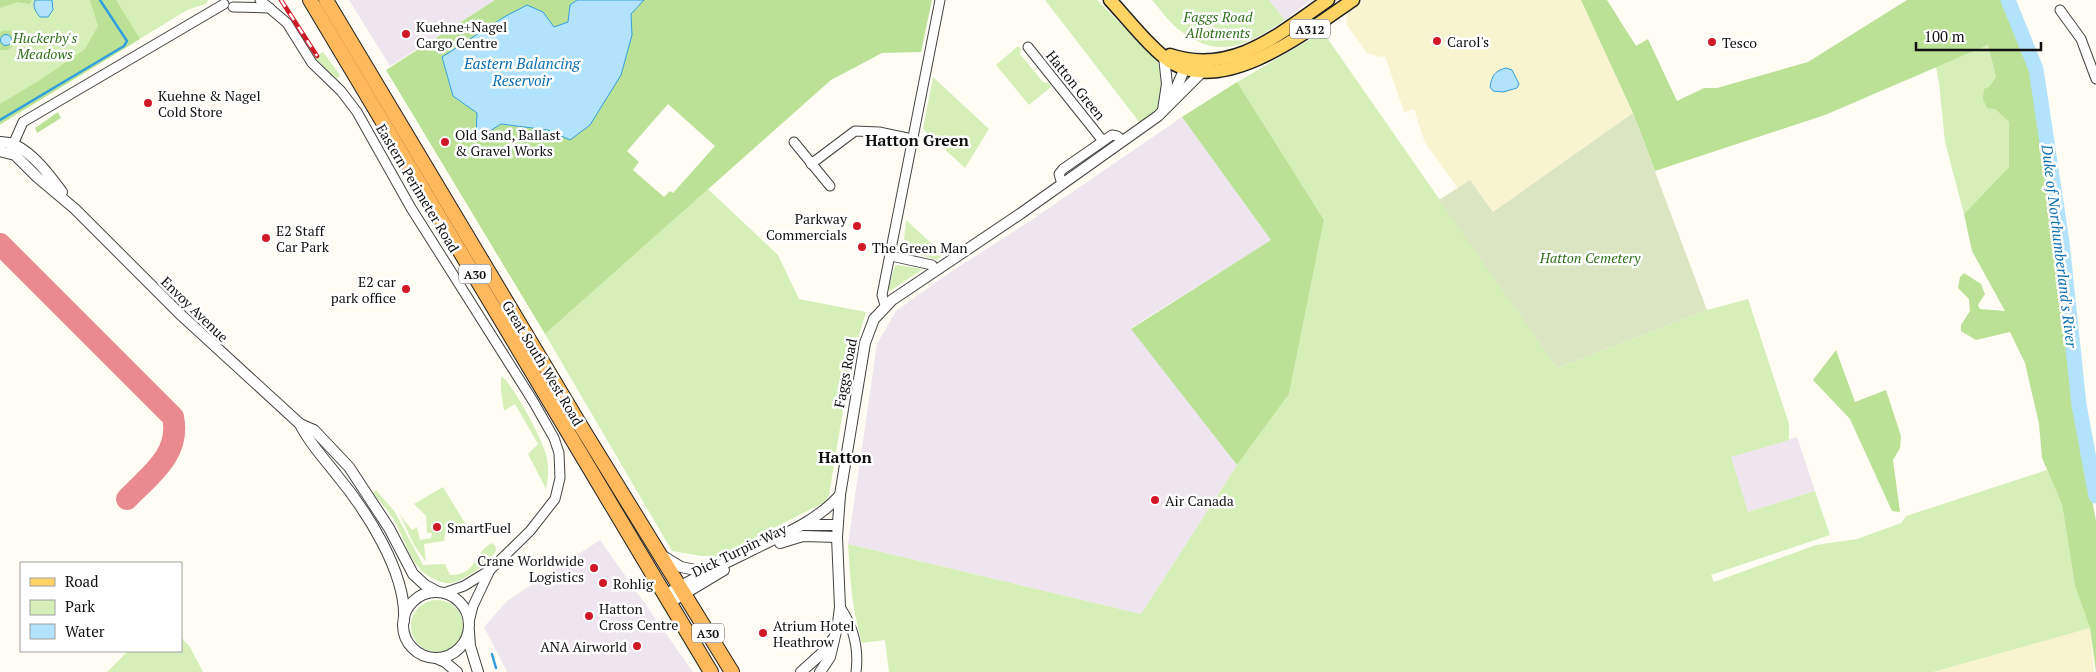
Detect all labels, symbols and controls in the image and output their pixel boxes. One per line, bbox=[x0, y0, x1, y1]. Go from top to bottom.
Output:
park label: Faggs Road Allotments bbox=[1183, 7, 1253, 42]
place label: Kuehne+Nagel Cargo Centre bbox=[416, 17, 507, 52]
road number: A312 bbox=[1290, 20, 1330, 38]
scale bar bbox=[1916, 20, 2041, 52]
text: 100 m bbox=[1924, 26, 1965, 46]
park label: Huckerby's Meadows bbox=[12, 28, 77, 63]
marker: Kuehne+Nagel Cargo Centre bbox=[400, 28, 412, 40]
place label: Carol's bbox=[1447, 32, 1489, 51]
place label: Tesco bbox=[1722, 33, 1757, 52]
marker: Carol's bbox=[1431, 35, 1443, 47]
marker: Tesco bbox=[1706, 36, 1718, 48]
street label: Hatton Green bbox=[1042, 46, 1110, 124]
water label: Eastern Balancing Reservoir bbox=[463, 53, 582, 90]
place label: Kuehne & Nagel Cold Store bbox=[158, 86, 261, 121]
marker: Kuehne & Nagel Cold Store bbox=[142, 97, 154, 109]
street label: Eastern Perimeter Road bbox=[372, 120, 464, 256]
place label: Old Sand, Ballast & Gravel Works bbox=[455, 125, 561, 160]
district label: Hatton Green bbox=[865, 129, 970, 151]
marker: Old Sand, Ballast & Gravel Works bbox=[439, 136, 451, 148]
water label: Duke of Northumberland's River bbox=[2037, 142, 2083, 350]
place label: Parkway Commercials bbox=[766, 209, 848, 244]
marker: Parkway Commercials bbox=[851, 220, 863, 232]
place label: E2 Staff Car Park bbox=[276, 221, 330, 256]
marker: E2 Staff Car Park bbox=[260, 232, 272, 244]
place label: The Green Man bbox=[872, 238, 968, 257]
marker: The Green Man bbox=[856, 241, 868, 253]
park label: Hatton Cemetery bbox=[1539, 248, 1641, 267]
road number: A30 bbox=[459, 264, 491, 284]
street label: Envoy Avenue bbox=[157, 272, 233, 346]
place label: E2 car park office bbox=[331, 272, 397, 307]
marker: E2 car park office bbox=[400, 283, 412, 295]
street label: Great South West Road bbox=[498, 297, 588, 429]
street label: Faggs Road bbox=[829, 337, 861, 409]
district label: Hatton bbox=[818, 446, 873, 468]
place label: Air Canada bbox=[1165, 491, 1234, 510]
marker: Air Canada bbox=[1149, 494, 1161, 506]
place label: SmartFuel bbox=[447, 518, 511, 537]
street label: Dick Turpin Way bbox=[688, 518, 790, 581]
marker: SmartFuel bbox=[431, 521, 443, 533]
place label: Crane Worldwide Logistics bbox=[477, 551, 584, 586]
legend bbox=[20, 562, 182, 652]
marker: Crane Worldwide Logistics bbox=[588, 562, 600, 574]
text: Road bbox=[65, 571, 98, 591]
place label: Rohlig bbox=[613, 574, 654, 593]
marker: Rohlig bbox=[597, 577, 609, 589]
text: Park bbox=[65, 596, 95, 616]
place label: Hatton Cross Centre bbox=[599, 599, 678, 634]
marker: Hatton Cross Centre bbox=[583, 610, 595, 622]
place label: Atrium Hotel Heathrow bbox=[773, 616, 854, 651]
text: Water bbox=[65, 621, 105, 641]
road number: A30 bbox=[692, 624, 724, 642]
marker: Atrium Hotel Heathrow bbox=[757, 627, 769, 639]
place label: ANA Airworld bbox=[540, 637, 627, 656]
marker: ANA Airworld bbox=[631, 640, 643, 652]

